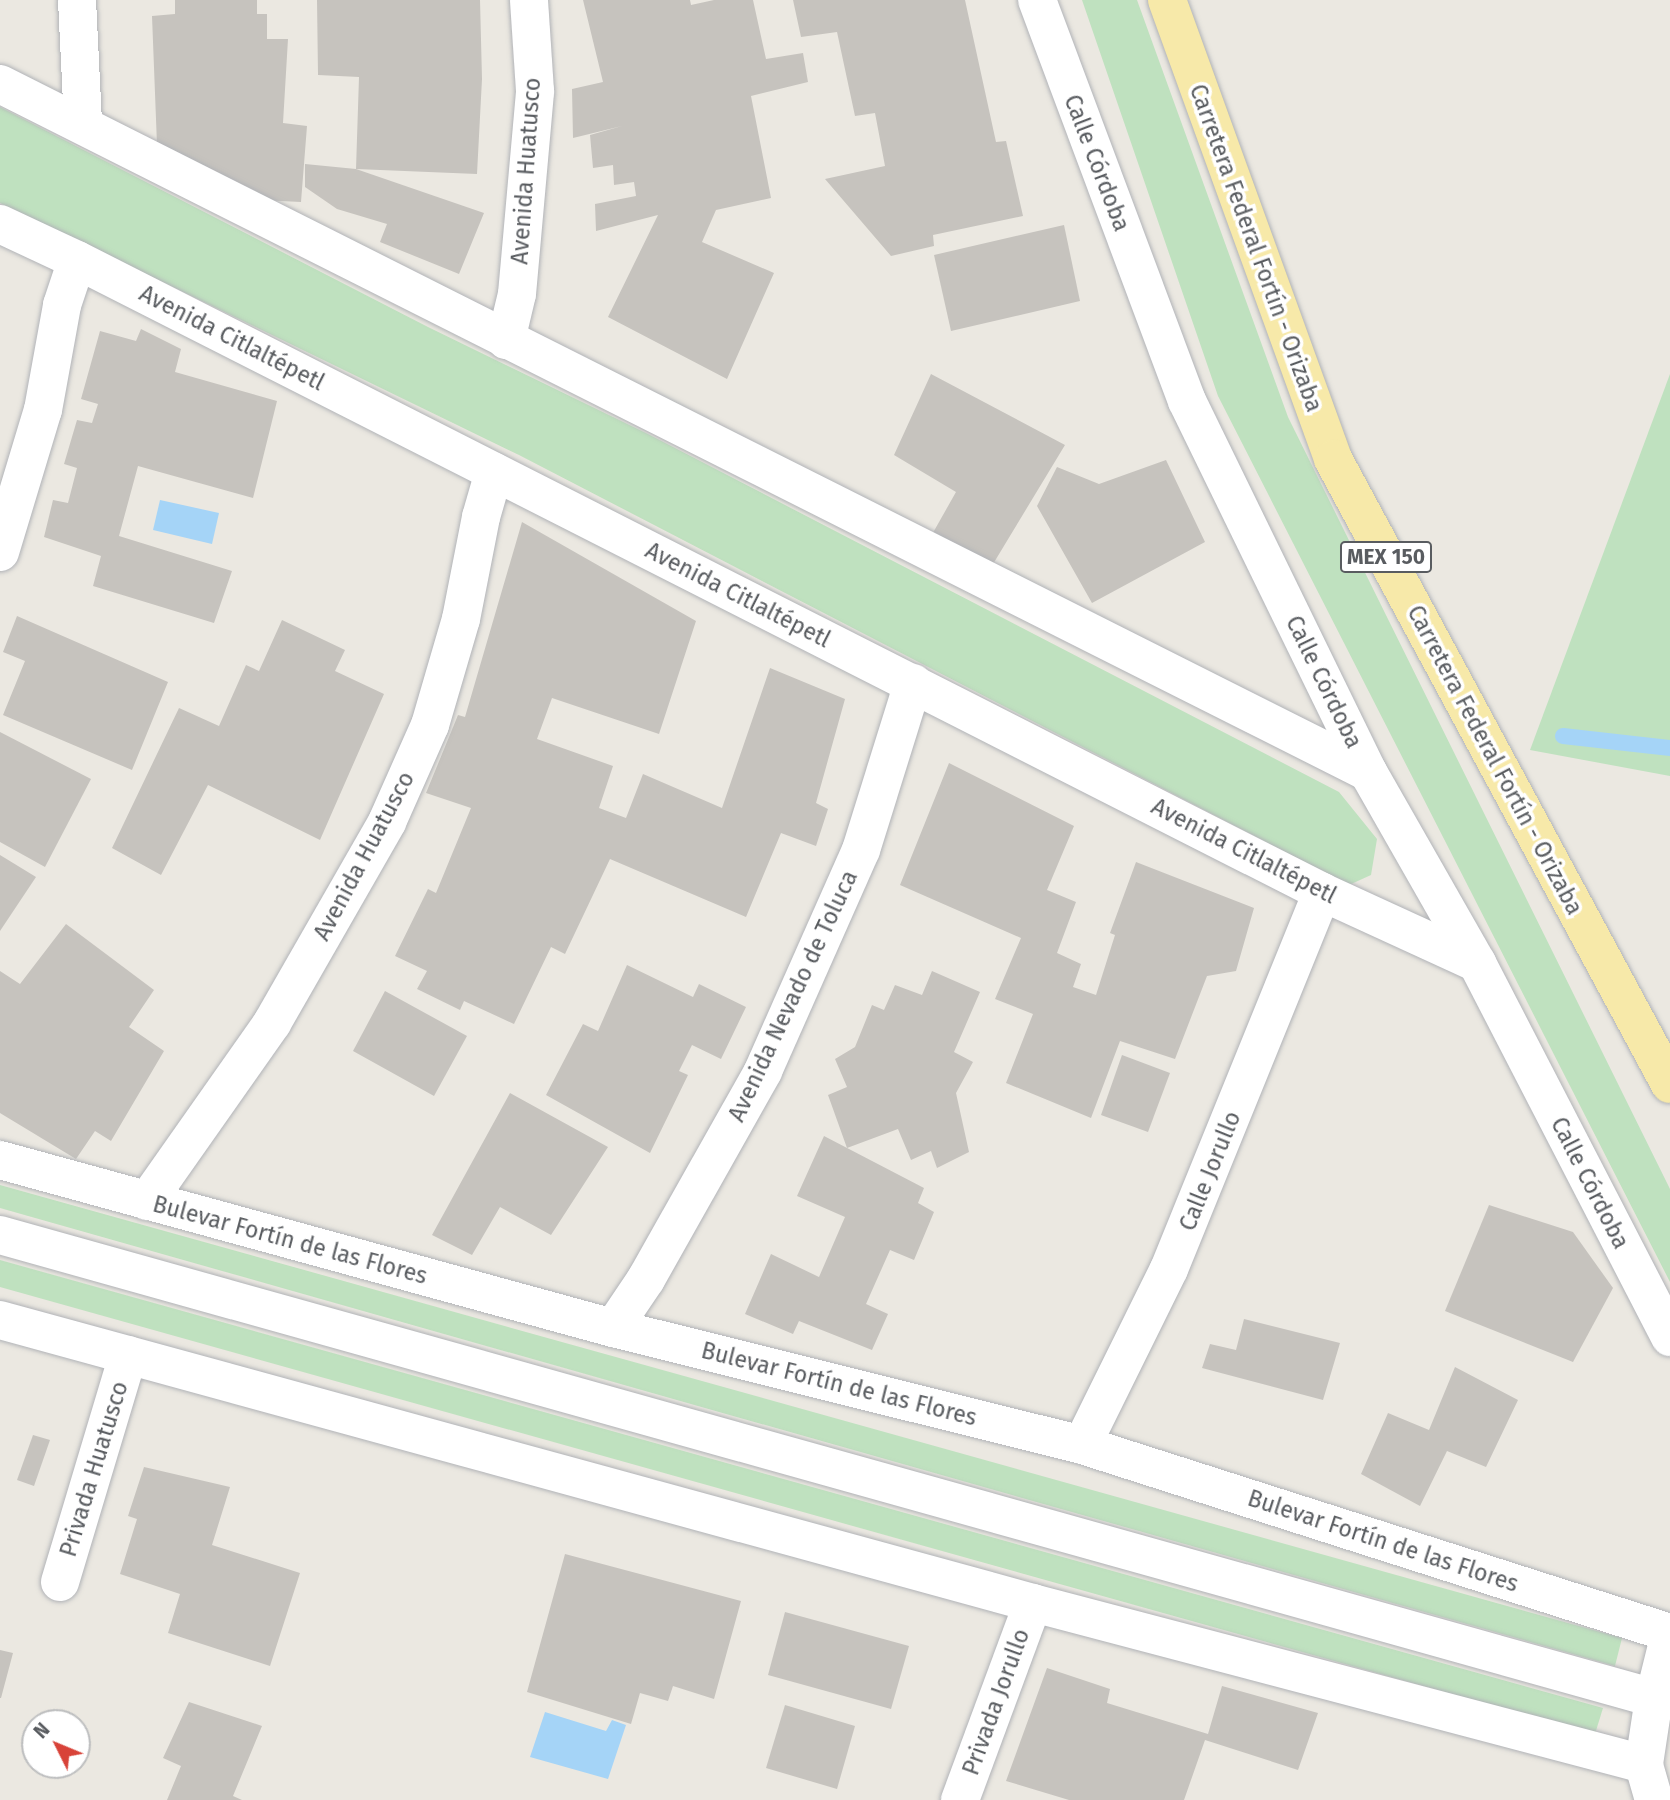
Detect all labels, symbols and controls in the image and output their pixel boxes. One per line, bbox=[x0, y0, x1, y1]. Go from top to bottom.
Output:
street label: Avenida Huatusco bbox=[506, 77, 546, 265]
street label: Carretera Federal Fortín - Orizaba bbox=[1184, 81, 1328, 415]
street label: Calle Córdoba bbox=[1058, 91, 1136, 235]
street label: Avenida Citlaltépetl bbox=[135, 279, 329, 397]
street label: Avenida Citlaltépetl bbox=[641, 536, 835, 654]
road number: MEX 150 bbox=[1339, 540, 1433, 574]
street label: Carretera Federal Fortín - Orizaba bbox=[1402, 601, 1588, 919]
street label: Calle Córdoba bbox=[1280, 611, 1368, 753]
street label: Avenida Huatusco bbox=[308, 767, 420, 945]
street label: Avenida Citlaltépetl bbox=[1147, 792, 1341, 910]
street label: Avenida Nevado de Toluca bbox=[723, 866, 863, 1126]
street label: Calle Jorullo bbox=[1174, 1107, 1246, 1235]
street label: Calle Córdoba bbox=[1545, 1113, 1635, 1253]
street label: Bulevar Fortín de las Flores bbox=[150, 1190, 430, 1290]
street label: Bulevar Fortín de las Flores bbox=[698, 1336, 980, 1432]
street label: Privada Huatusco bbox=[54, 1378, 134, 1560]
street label: Bulevar Fortín de las Flores bbox=[1244, 1484, 1522, 1598]
street label: Privada Jorullo bbox=[957, 1625, 1035, 1779]
north arrow bbox=[21, 1709, 91, 1779]
text: N bbox=[29, 1718, 54, 1743]

